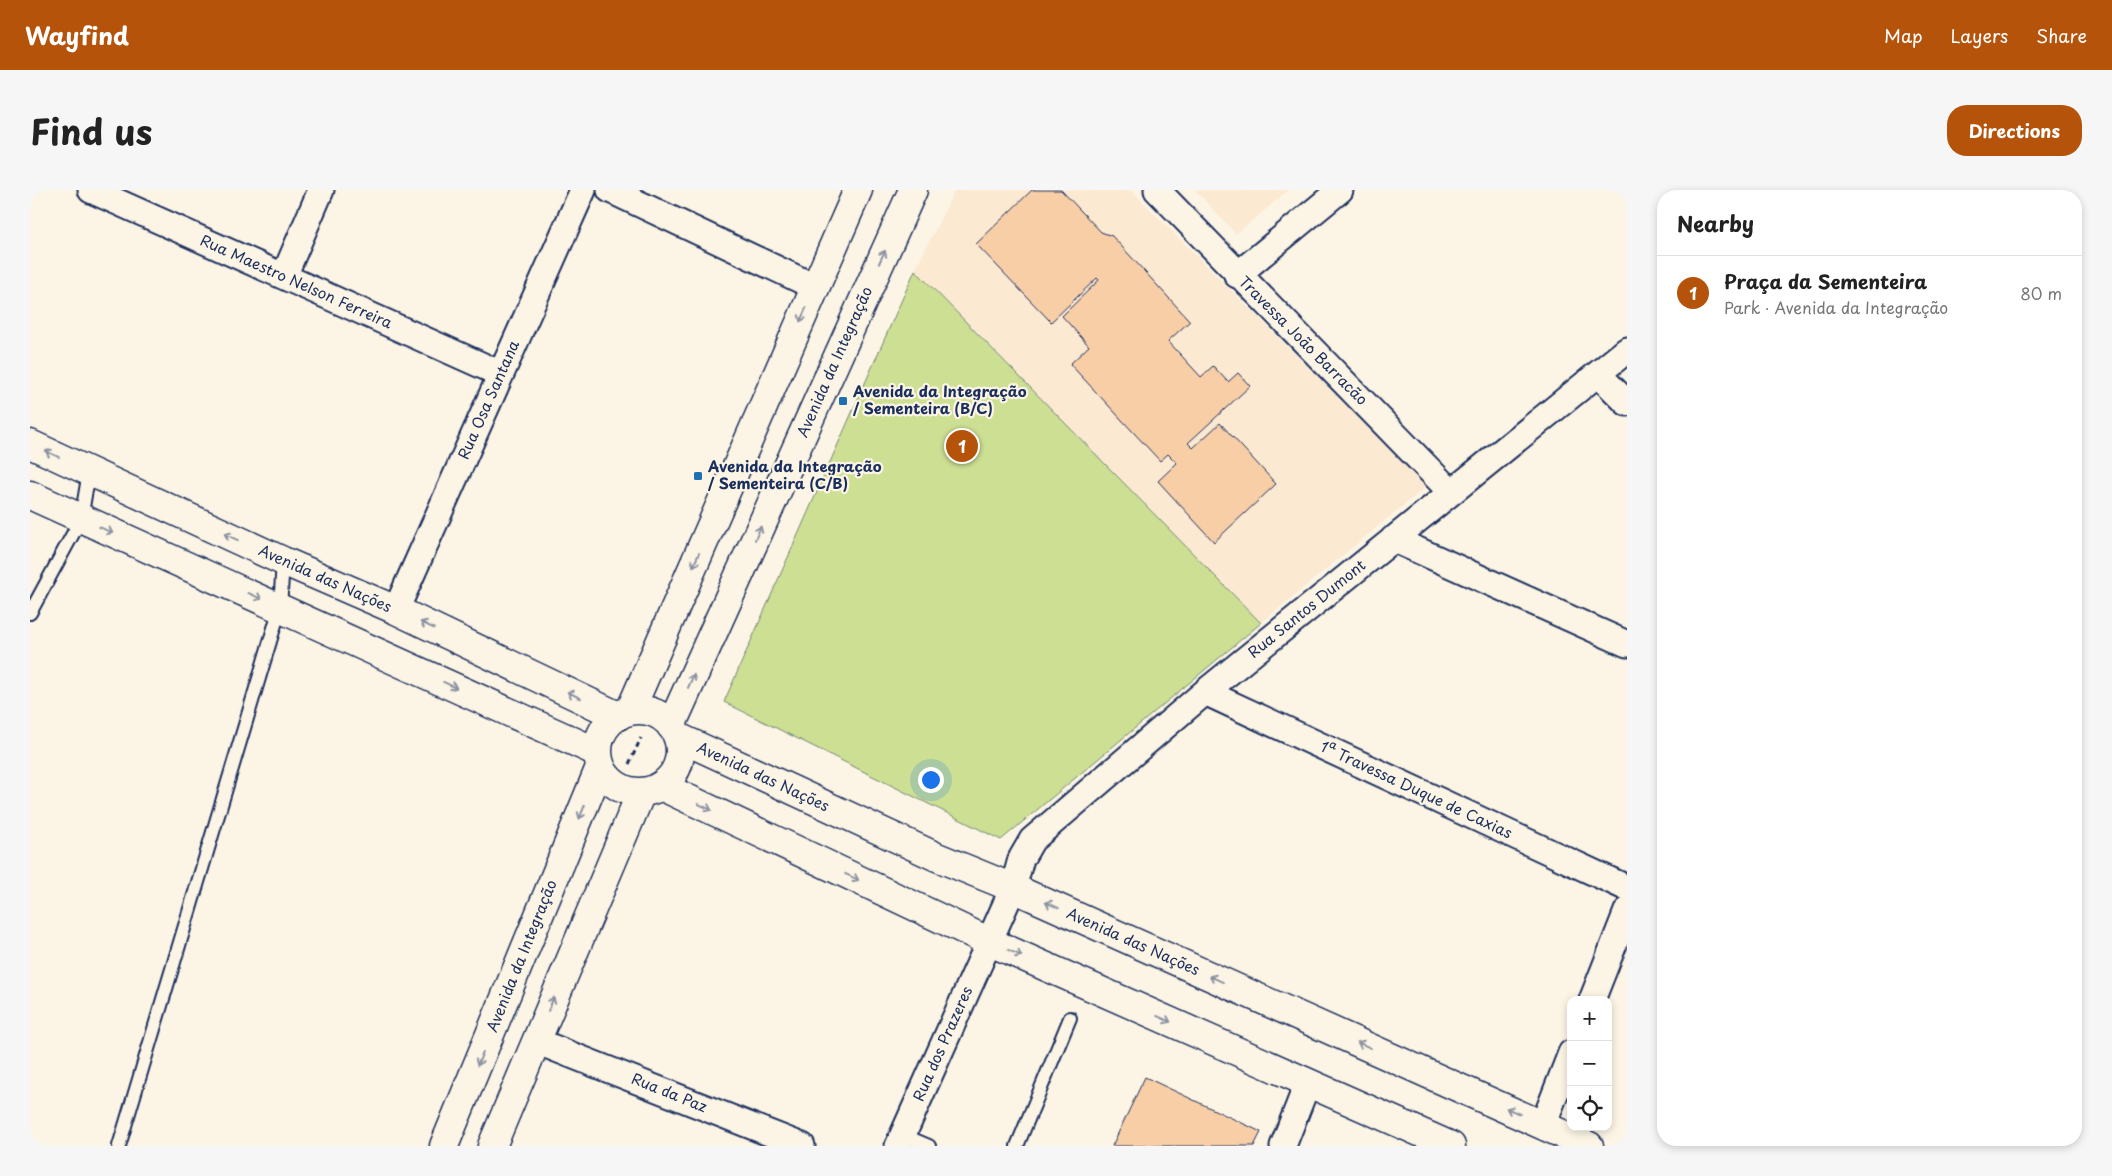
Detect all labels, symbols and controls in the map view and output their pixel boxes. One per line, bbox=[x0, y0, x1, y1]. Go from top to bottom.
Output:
text: Wayfind bbox=[25, 17, 129, 53]
text: Map bbox=[1884, 22, 1923, 49]
text: Layers bbox=[1951, 22, 2008, 49]
text: Share bbox=[2036, 22, 2087, 49]
text: Find us bbox=[30, 104, 152, 157]
button: Directions bbox=[1947, 105, 2082, 156]
text: Nearby bbox=[1677, 207, 1754, 239]
street label: Rua Maestro Nelson Ferreira bbox=[197, 228, 397, 334]
one-way arrow bbox=[878, 250, 888, 265]
text: Praça da Sementeira bbox=[1724, 267, 1927, 295]
street label: Travessa João Barracão bbox=[1234, 270, 1374, 410]
text: 1 bbox=[1689, 281, 1697, 305]
text: 80 m bbox=[2020, 281, 2062, 305]
street label: Avenida da Integração bbox=[790, 282, 877, 440]
text: Park · Avenida da Integração bbox=[1724, 295, 1948, 319]
one-way arrow bbox=[797, 307, 807, 322]
street label: Rua Osa Santana bbox=[451, 336, 524, 463]
place label: Avenida da Integração / Sementeira (B/C) bbox=[852, 379, 1027, 419]
marker: Avenida da Integração / Sementeira (B/C) bbox=[837, 395, 849, 407]
pin: 1 bbox=[946, 427, 978, 465]
one-way arrow bbox=[45, 449, 60, 459]
place label: Avenida da Integração / Sementeira (C/B) bbox=[707, 454, 882, 494]
marker: Avenida da Integração / Sementeira (C/B) bbox=[692, 470, 704, 482]
one-way arrow bbox=[98, 526, 113, 535]
one-way arrow bbox=[753, 526, 763, 541]
one-way arrow bbox=[224, 532, 239, 542]
street label: Avenida das Nações bbox=[255, 538, 396, 617]
one-way arrow bbox=[690, 552, 700, 567]
street label: Rua Santos Dumont bbox=[1242, 553, 1370, 663]
one-way arrow bbox=[247, 592, 262, 602]
one-way arrow bbox=[420, 620, 435, 629]
one-way arrow bbox=[687, 674, 697, 689]
one-way arrow bbox=[442, 681, 457, 691]
one-way arrow bbox=[567, 690, 582, 699]
street label: 1ª Travessa Duque de Caxias bbox=[1317, 734, 1517, 843]
street label: Avenida das Nações bbox=[694, 735, 834, 816]
your location bbox=[918, 767, 944, 793]
one-way arrow bbox=[697, 802, 712, 812]
one-way arrow bbox=[576, 804, 586, 819]
one-way arrow bbox=[844, 872, 859, 882]
street label: Avenida da Integração bbox=[479, 876, 562, 1035]
one-way arrow bbox=[1045, 900, 1060, 910]
street label: Avenida das Nações bbox=[1063, 901, 1204, 980]
one-way arrow bbox=[1007, 949, 1022, 959]
one-way arrow bbox=[1209, 973, 1224, 983]
street label: Rua dos Prazeres bbox=[906, 982, 977, 1105]
map controls bbox=[1567, 996, 1612, 1131]
button: + bbox=[1567, 996, 1612, 1041]
one-way arrow bbox=[547, 997, 557, 1012]
one-way arrow bbox=[1156, 1014, 1171, 1024]
one-way arrow bbox=[1357, 1040, 1372, 1049]
button: − bbox=[1567, 1041, 1612, 1086]
one-way arrow bbox=[474, 1051, 484, 1066]
street label: Rua da Paz bbox=[628, 1066, 711, 1117]
button: locate bbox=[1567, 1086, 1612, 1131]
one-way arrow bbox=[1506, 1106, 1521, 1116]

